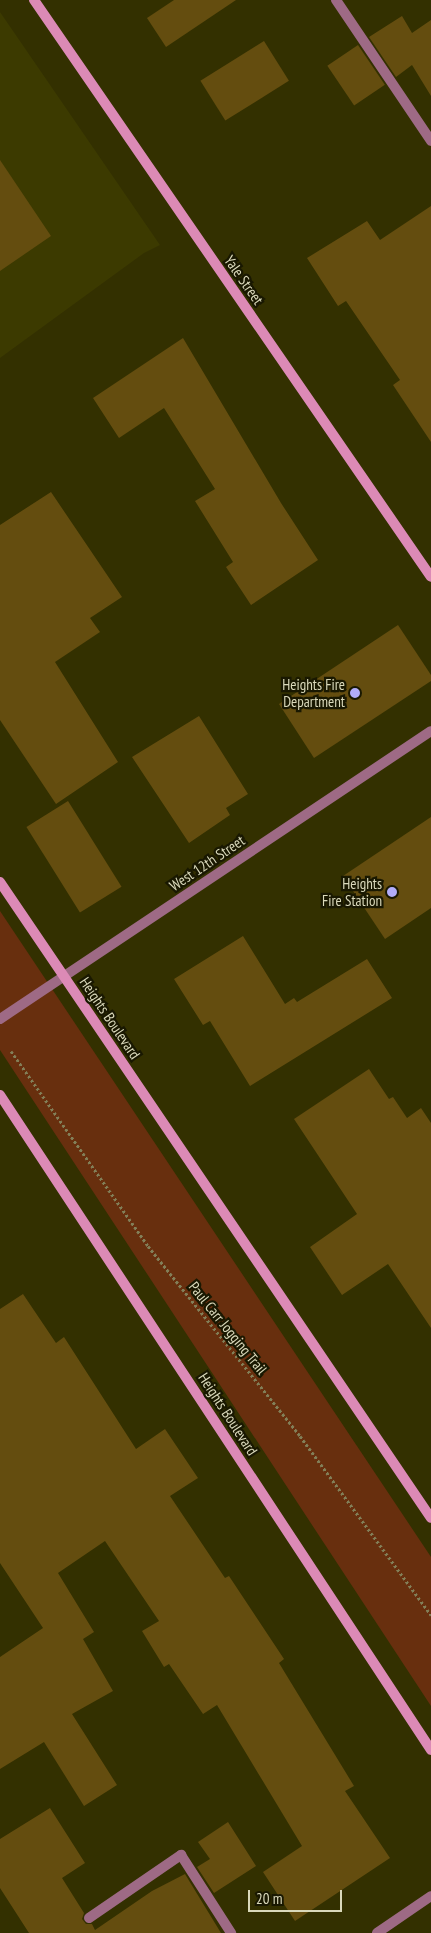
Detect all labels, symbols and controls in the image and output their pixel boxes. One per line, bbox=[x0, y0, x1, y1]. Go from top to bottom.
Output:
street label: Yale Street bbox=[221, 252, 267, 308]
place label: Heights Fire Department bbox=[282, 675, 345, 710]
marker: Heights Fire Department bbox=[349, 687, 361, 699]
street label: West 12th Street bbox=[166, 831, 248, 895]
place label: Heights Fire Station bbox=[322, 874, 382, 909]
marker: Heights Fire Station bbox=[386, 886, 398, 898]
street label: Heights Boulevard bbox=[76, 974, 144, 1062]
street label: Paul Carr Jogging Trail bbox=[185, 1278, 271, 1378]
street label: Heights Boulevard bbox=[195, 1369, 261, 1459]
scale bar bbox=[251, 1880, 345, 1912]
text: 20 m bbox=[256, 1889, 282, 1908]

